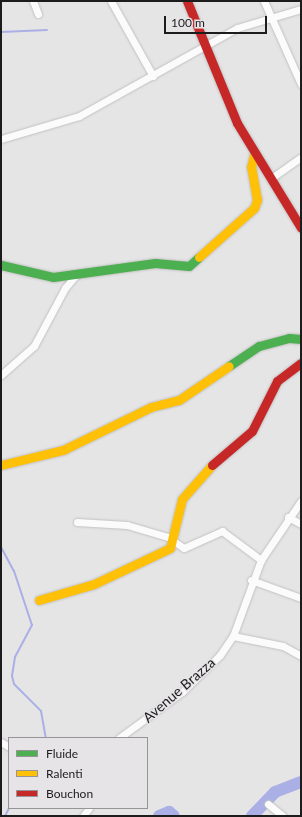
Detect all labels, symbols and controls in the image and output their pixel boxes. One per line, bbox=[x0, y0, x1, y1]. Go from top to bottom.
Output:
scale bar bbox=[166, 8, 269, 34]
text: 100 m bbox=[171, 15, 205, 30]
street label: Avenue Brazza bbox=[139, 654, 219, 726]
legend bbox=[8, 737, 148, 809]
text: Fluide bbox=[46, 746, 78, 761]
text: Ralenti bbox=[46, 766, 83, 781]
text: Bouchon bbox=[46, 786, 93, 801]

